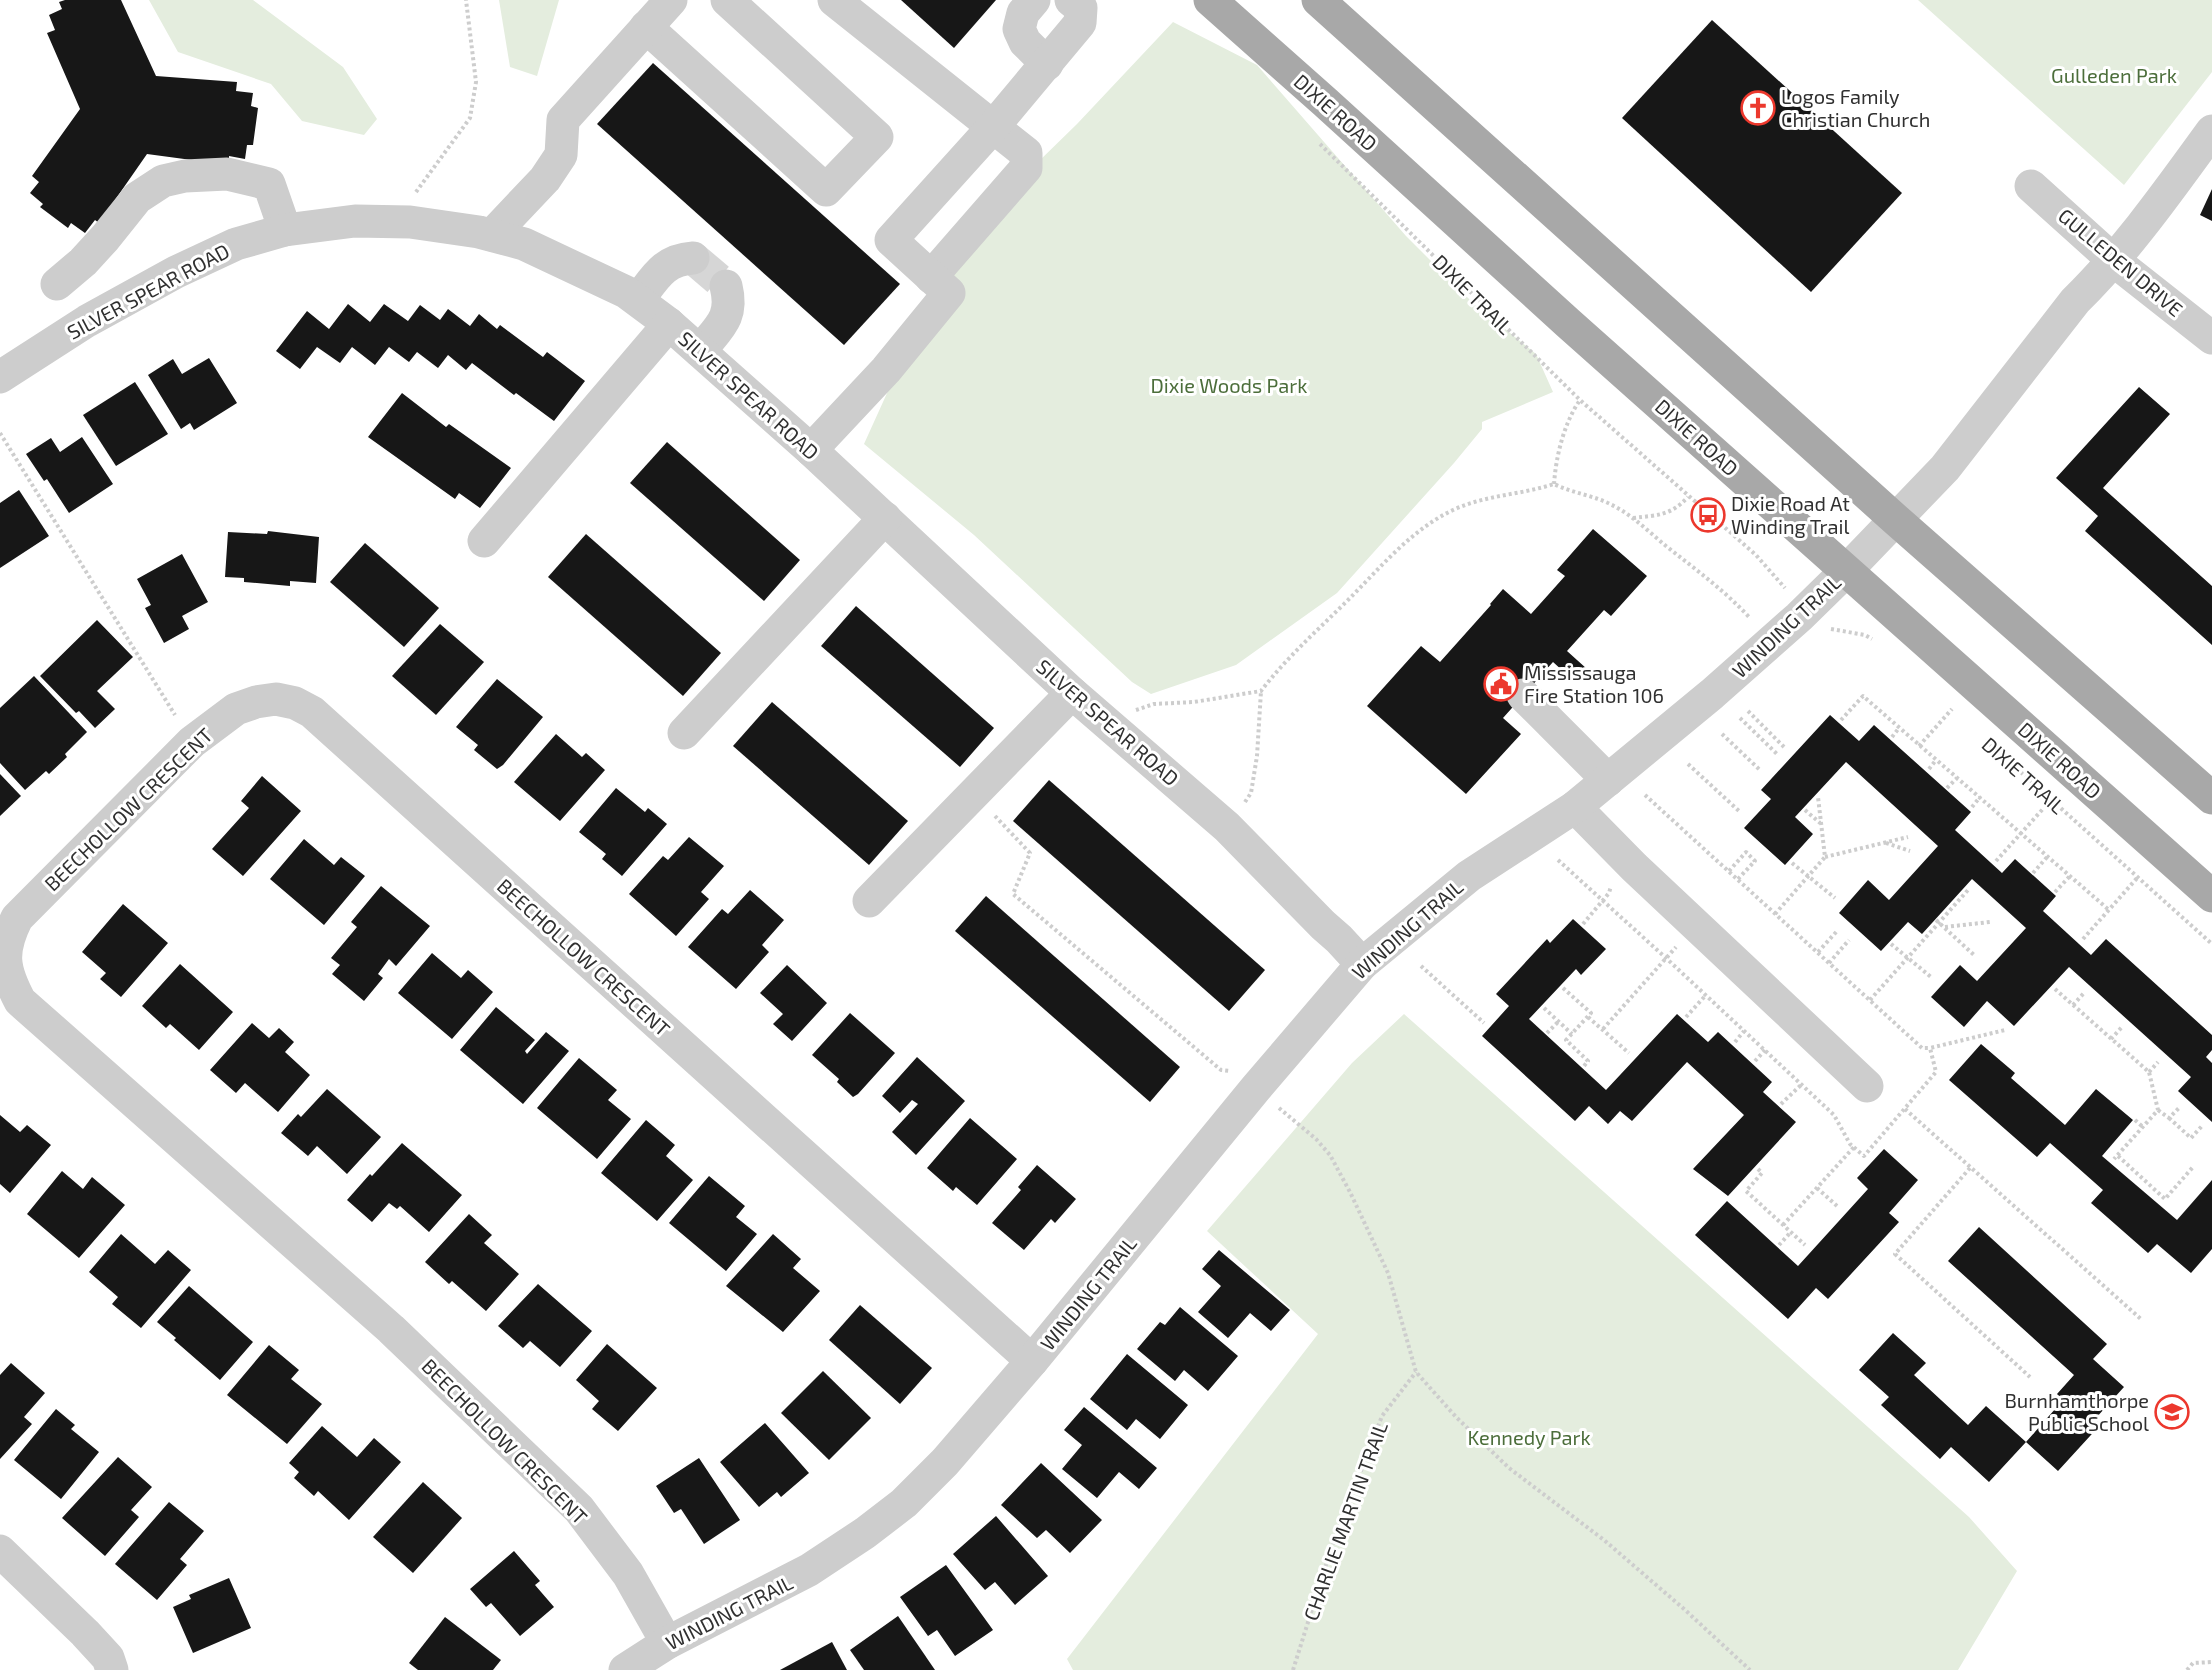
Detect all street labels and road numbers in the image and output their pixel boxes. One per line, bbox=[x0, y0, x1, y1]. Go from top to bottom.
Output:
street label: DIXIE ROAD bbox=[1290, 69, 1382, 155]
street label: GULLEDEN DRIVE bbox=[2054, 203, 2188, 321]
street label: SILVER SPEAR ROAD bbox=[63, 238, 233, 344]
street label: DIXIE TRAIL bbox=[1428, 249, 1518, 339]
street label: SILVER SPEAR ROAD bbox=[674, 326, 824, 464]
street label: DIXIE ROAD bbox=[1651, 394, 1743, 480]
street label: WINDING TRAIL bbox=[1727, 570, 1845, 682]
street label: SILVER SPEAR ROAD bbox=[1032, 654, 1184, 790]
street label: DIXIE ROAD bbox=[2014, 717, 2106, 803]
street label: BEECHOLLOW CRESCENT bbox=[39, 722, 217, 895]
street label: DIXIE TRAIL bbox=[1978, 732, 2070, 818]
street label: BEECHOLLOW CRESCENT bbox=[493, 873, 676, 1041]
street label: WINDING TRAIL bbox=[1347, 874, 1467, 984]
street label: WINDING TRAIL bbox=[1035, 1231, 1141, 1355]
street label: BEECHOLLOW CRESCENT bbox=[417, 1353, 593, 1529]
street label: CHARLIE MARTIN TRAIL bbox=[1298, 1418, 1392, 1624]
street label: WINDING TRAIL bbox=[661, 1570, 797, 1654]

